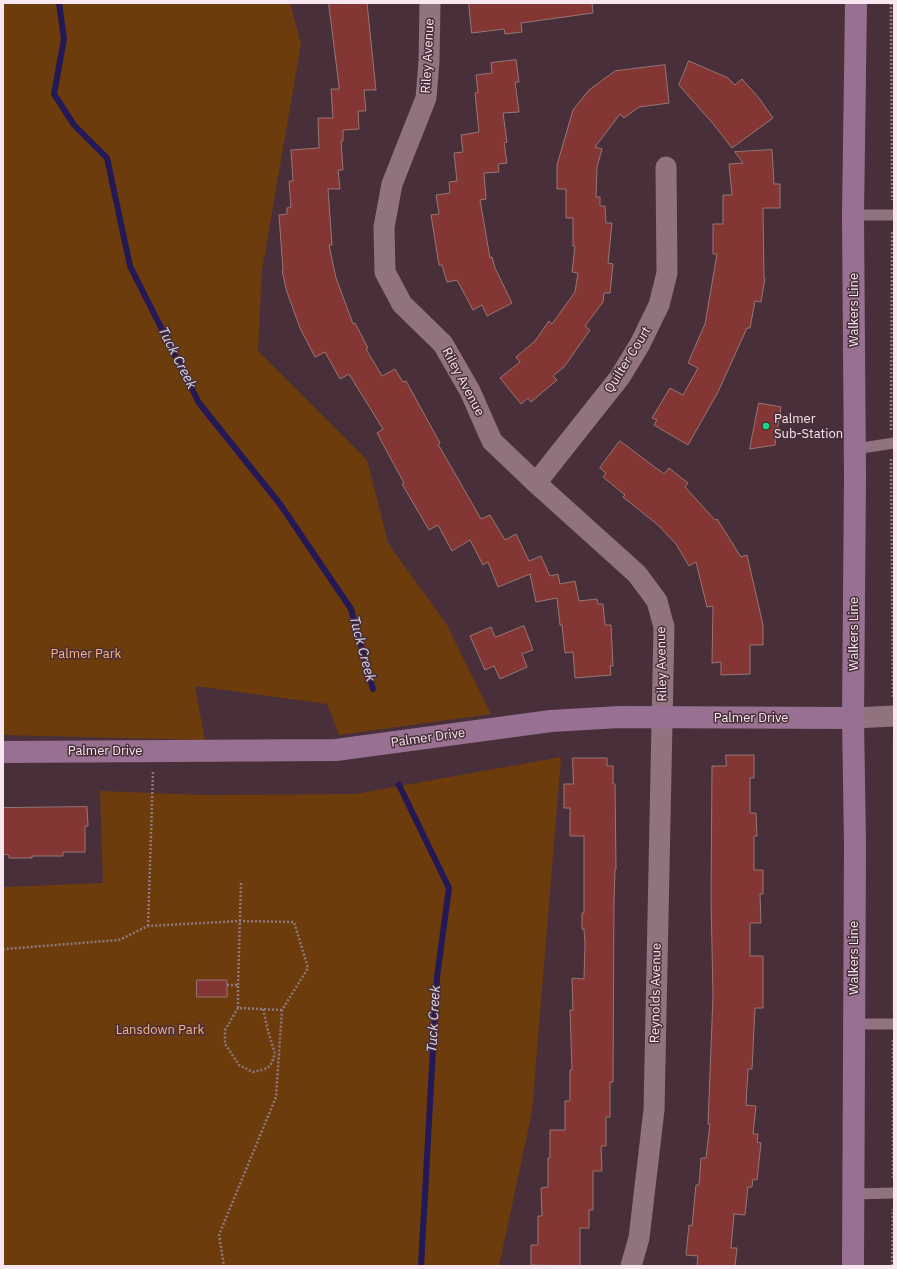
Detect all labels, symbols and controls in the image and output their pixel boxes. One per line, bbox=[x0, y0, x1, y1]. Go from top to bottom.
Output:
street label: Riley Avenue bbox=[418, 18, 438, 94]
street label: Walkers Line bbox=[846, 273, 862, 347]
water label: Tuck Creek bbox=[154, 324, 200, 392]
street label: Quilter Court bbox=[602, 324, 654, 396]
street label: Riley Avenue bbox=[438, 345, 488, 419]
place label: Palmer Sub-Station bbox=[774, 411, 843, 442]
marker: Palmer Sub-Station bbox=[761, 421, 771, 431]
street label: Walkers Line bbox=[846, 597, 862, 671]
water label: Tuck Creek bbox=[345, 614, 379, 684]
street label: Riley Avenue bbox=[654, 626, 670, 702]
park label: Palmer Park bbox=[51, 646, 121, 662]
street label: Palmer Drive bbox=[714, 710, 788, 726]
street label: Palmer Drive bbox=[390, 725, 466, 751]
street label: Palmer Drive bbox=[68, 743, 142, 759]
street label: Walkers Line bbox=[846, 921, 862, 995]
street label: Reynolds Avenue bbox=[647, 943, 665, 1043]
water label: Tuck Creek bbox=[424, 985, 444, 1053]
park label: Lansdown Park bbox=[116, 1022, 204, 1038]

